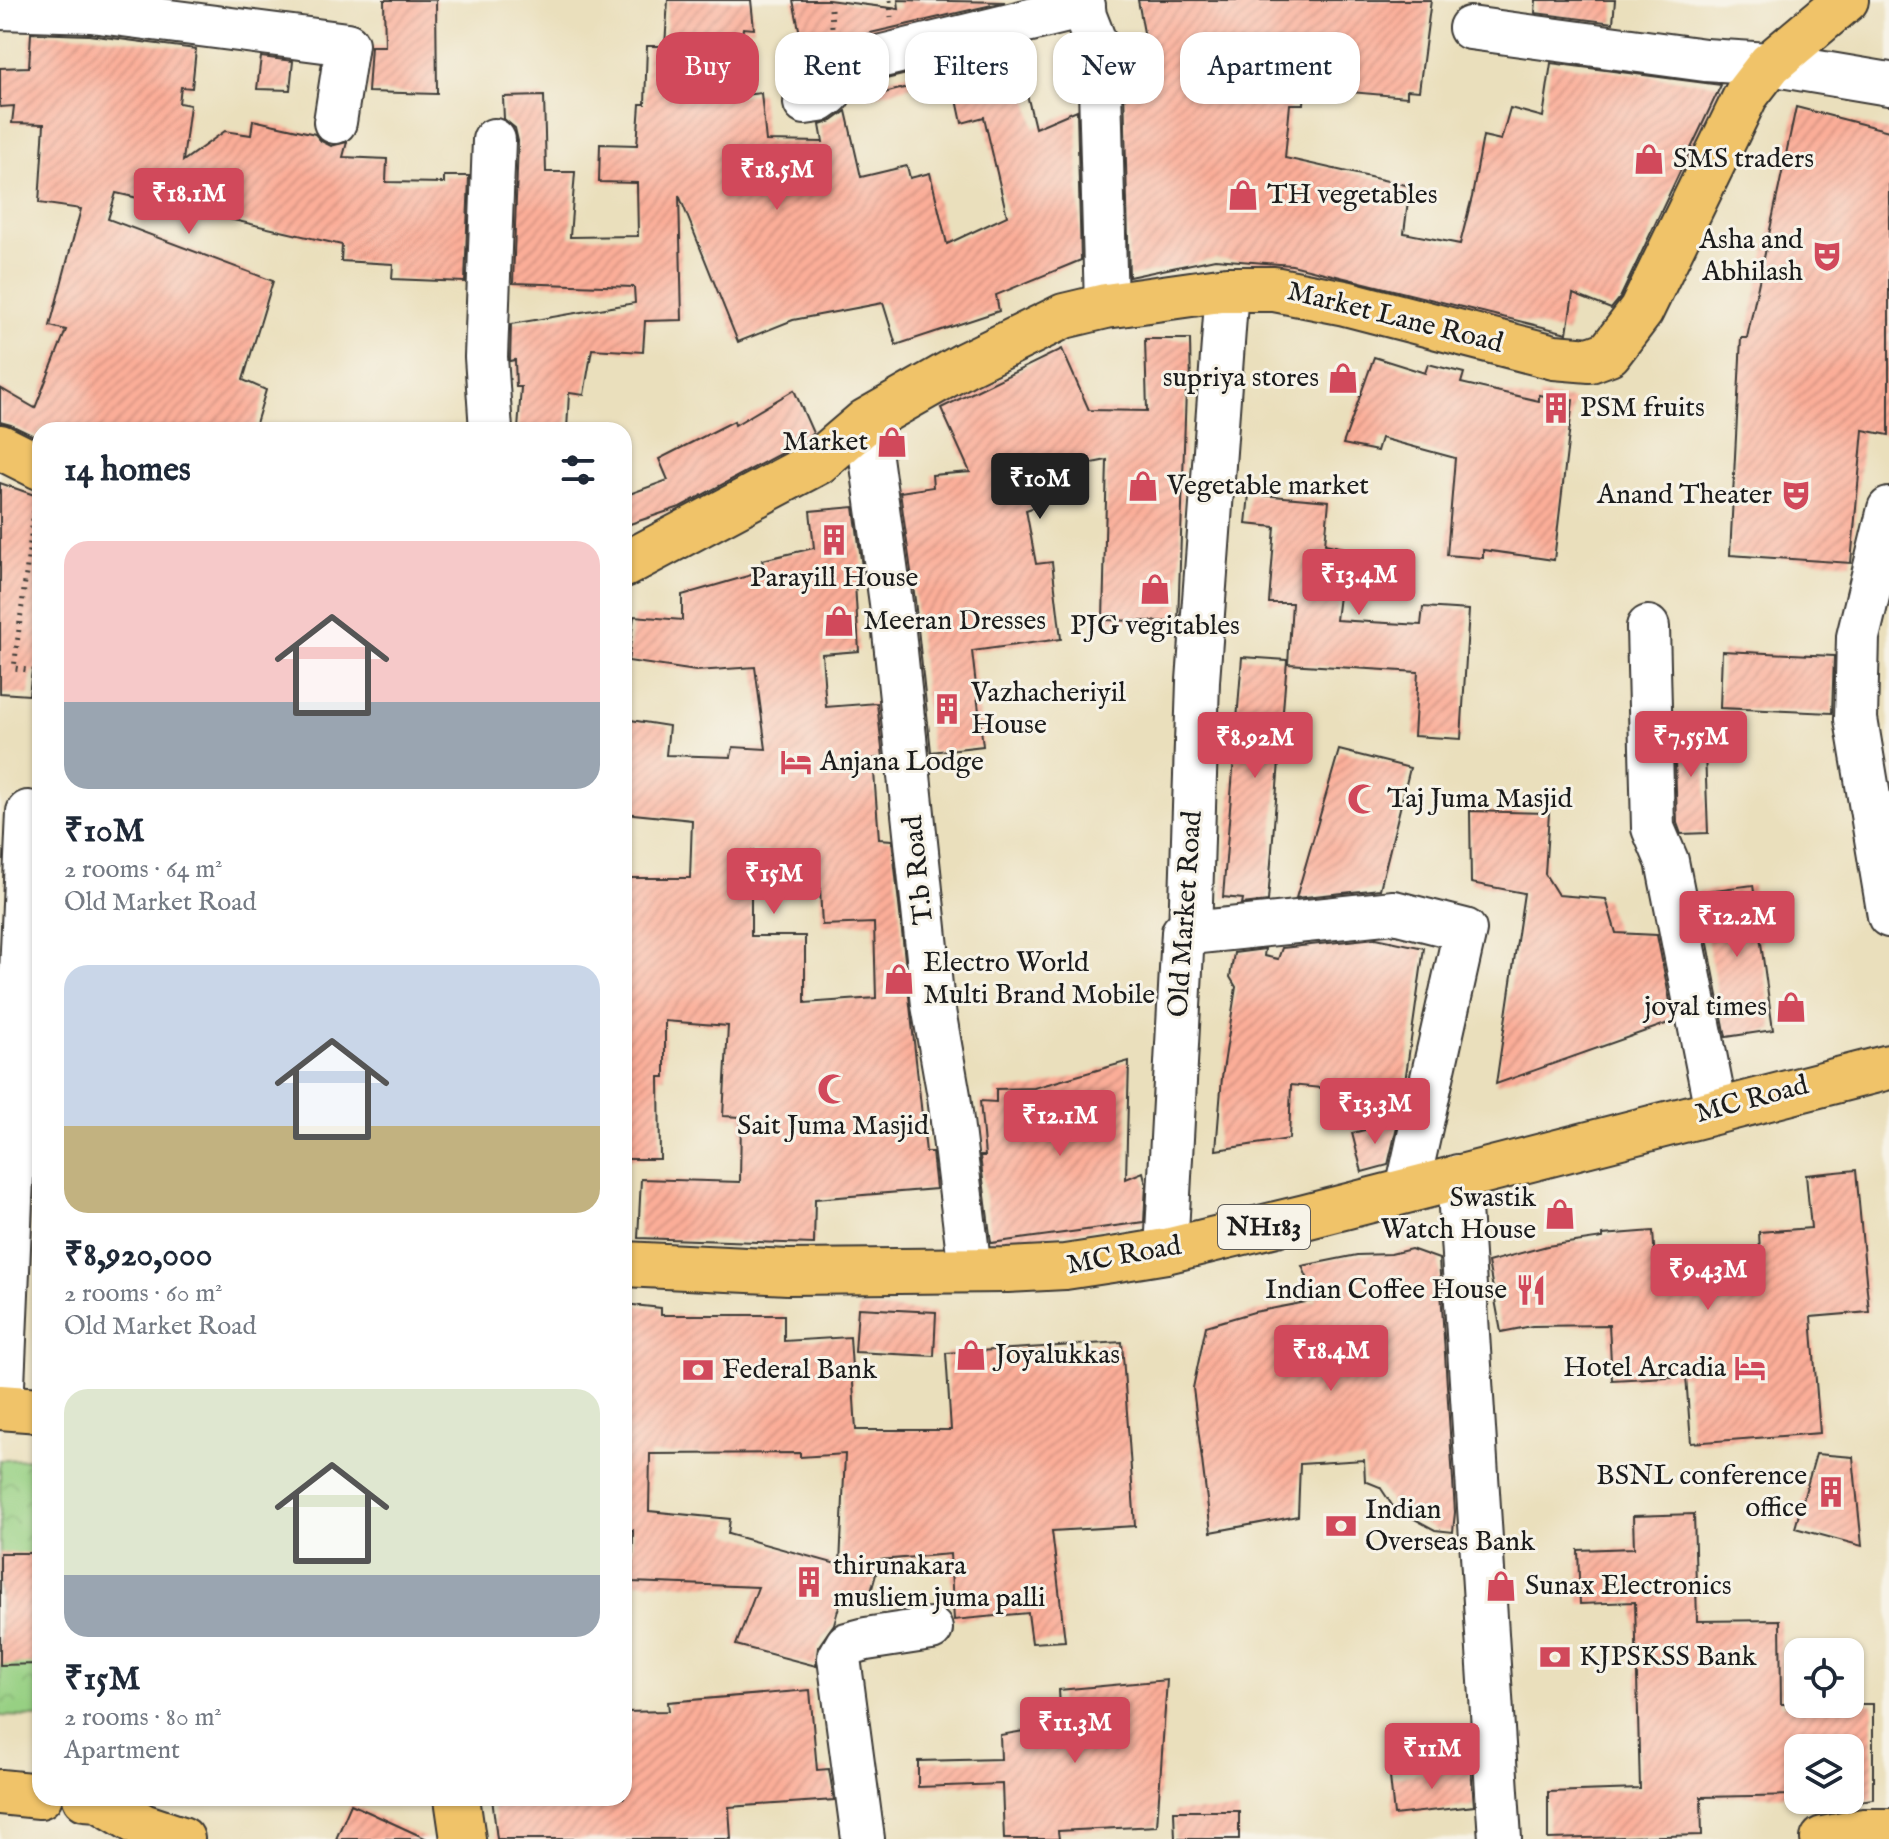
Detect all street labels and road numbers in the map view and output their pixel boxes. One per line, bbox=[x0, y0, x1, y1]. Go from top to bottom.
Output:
street label: Market Lane Road bbox=[1283, 274, 1507, 362]
street label: Old Market Road bbox=[1161, 809, 1211, 1018]
street label: T.b Road bbox=[896, 814, 942, 926]
street label: MC Road bbox=[1692, 1068, 1812, 1132]
road number: NH183 bbox=[1218, 1205, 1310, 1249]
street label: MC Road bbox=[1064, 1229, 1184, 1283]

